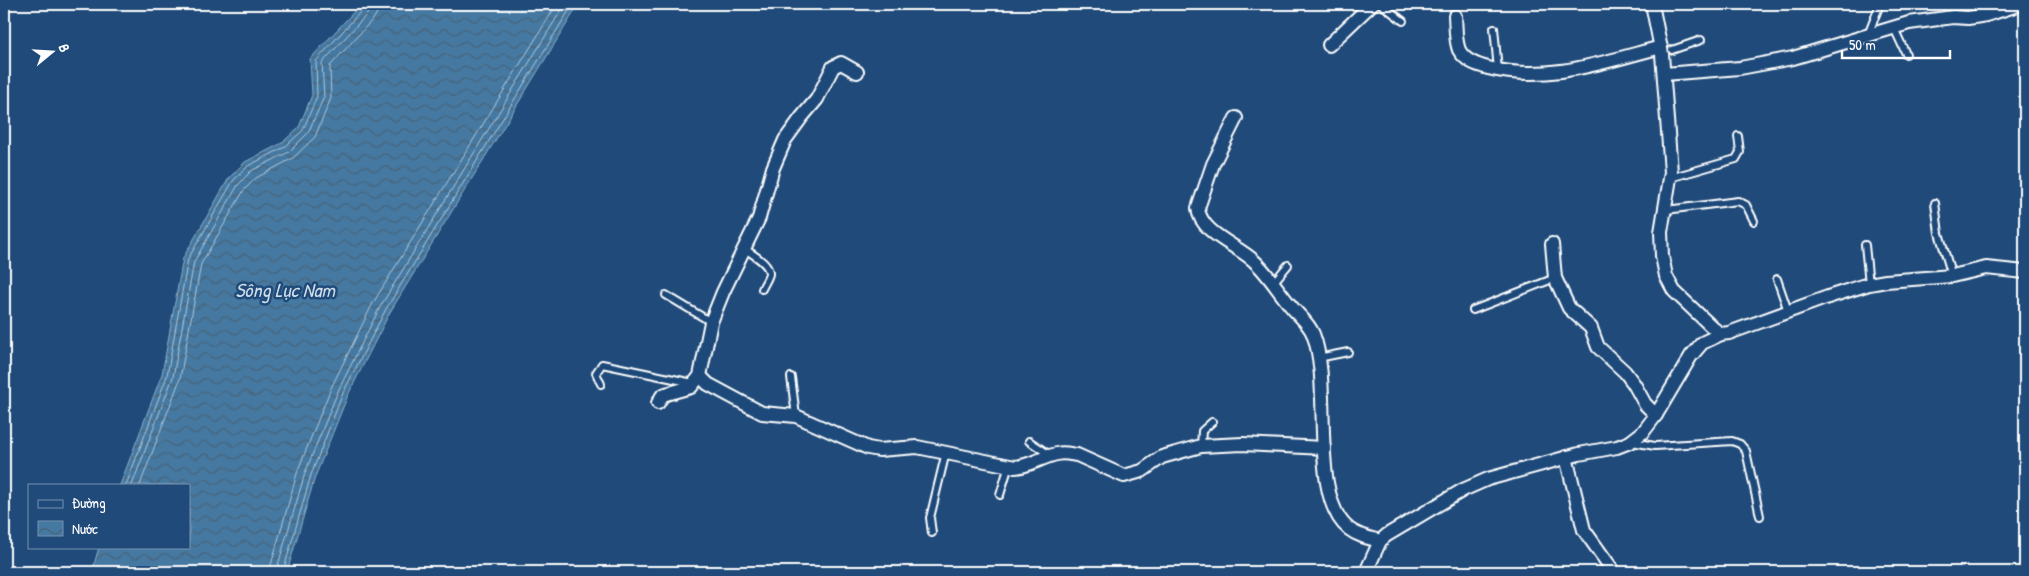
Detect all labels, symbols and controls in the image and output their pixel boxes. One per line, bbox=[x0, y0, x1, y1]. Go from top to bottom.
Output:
north arrow bbox=[28, 28, 78, 78]
scale bar bbox=[1842, 28, 1949, 60]
text: 50 m bbox=[1849, 34, 1876, 55]
text: B bbox=[55, 42, 75, 54]
water label: Sông Lục Nam bbox=[235, 276, 336, 304]
legend bbox=[28, 484, 190, 548]
text: Đường bbox=[72, 492, 106, 513]
text: Nước bbox=[72, 518, 98, 539]

